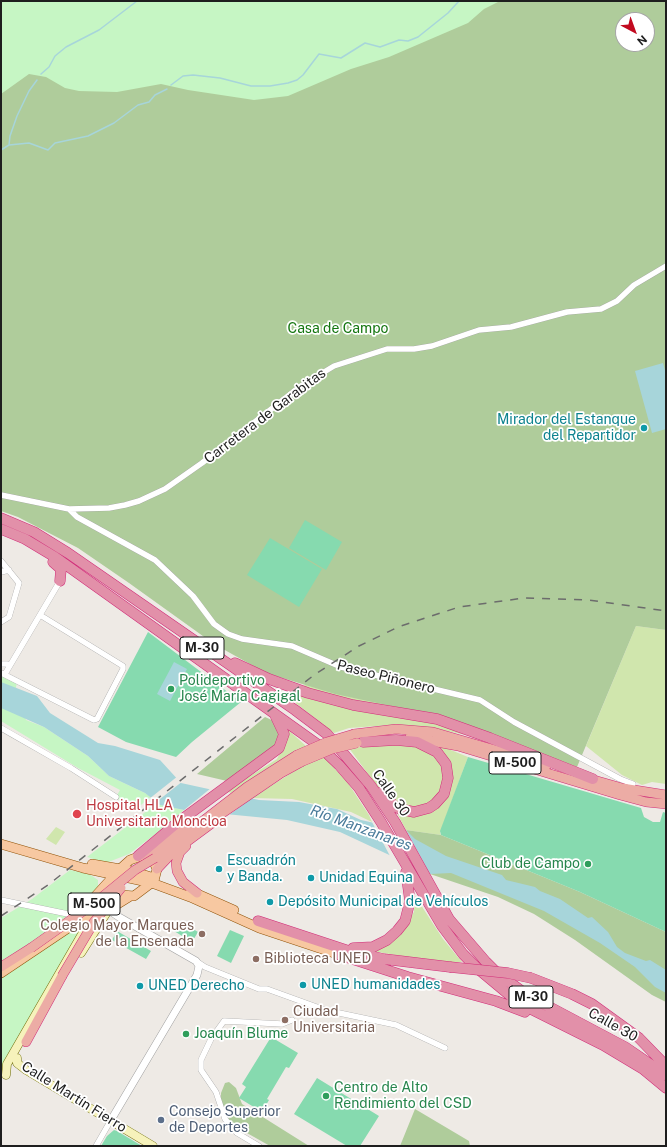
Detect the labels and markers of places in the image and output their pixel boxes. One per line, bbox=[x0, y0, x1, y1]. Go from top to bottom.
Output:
place label: Mirador del Estanque del Repartidor bbox=[497, 412, 636, 444]
marker: Mirador del Estanque del Repartidor bbox=[639, 423, 649, 433]
place label: Polideportivo José María Cagigal bbox=[179, 673, 301, 706]
marker: Polideportivo José María Cagigal bbox=[166, 684, 176, 694]
place label: Hospital HLA Universitario Moncloa bbox=[86, 798, 227, 830]
marker: Hospital HLA Universitario Moncloa bbox=[71, 808, 83, 820]
place label: Escuadrón y Banda. bbox=[227, 853, 296, 886]
place label: Club de Campo bbox=[481, 856, 580, 872]
marker: Club de Campo bbox=[583, 859, 593, 869]
marker: Escuadrón y Banda. bbox=[214, 864, 224, 874]
place label: Unidad Equina bbox=[319, 870, 413, 886]
marker: Unidad Equina bbox=[306, 873, 316, 883]
place label: Depósito Municipal de Vehículos bbox=[278, 894, 488, 910]
marker: Depósito Municipal de Vehículos bbox=[265, 897, 275, 907]
place label: Colegio Mayor Marques de la Ensenada bbox=[40, 918, 194, 950]
marker: Colegio Mayor Marques de la Ensenada bbox=[197, 929, 207, 939]
place label: Biblioteca UNED bbox=[264, 951, 371, 967]
marker: Biblioteca UNED bbox=[251, 954, 261, 964]
place label: UNED humanidades bbox=[311, 977, 440, 993]
place label: UNED Derecho bbox=[148, 978, 245, 994]
marker: UNED humanidades bbox=[298, 980, 308, 990]
marker: UNED Derecho bbox=[135, 981, 145, 991]
place label: Ciudad Universitaria bbox=[293, 1004, 375, 1036]
marker: Ciudad Universitaria bbox=[280, 1015, 290, 1025]
place label: Joaquín Blume bbox=[194, 1026, 288, 1042]
marker: Joaquín Blume bbox=[181, 1029, 191, 1039]
place label: Centro de Alto Rendimiento del CSD bbox=[334, 1080, 472, 1112]
marker: Centro de Alto Rendimiento del CSD bbox=[321, 1091, 331, 1101]
place label: Consejo Superior de Deportes bbox=[169, 1104, 281, 1136]
marker: Consejo Superior de Deportes bbox=[156, 1115, 166, 1125]

